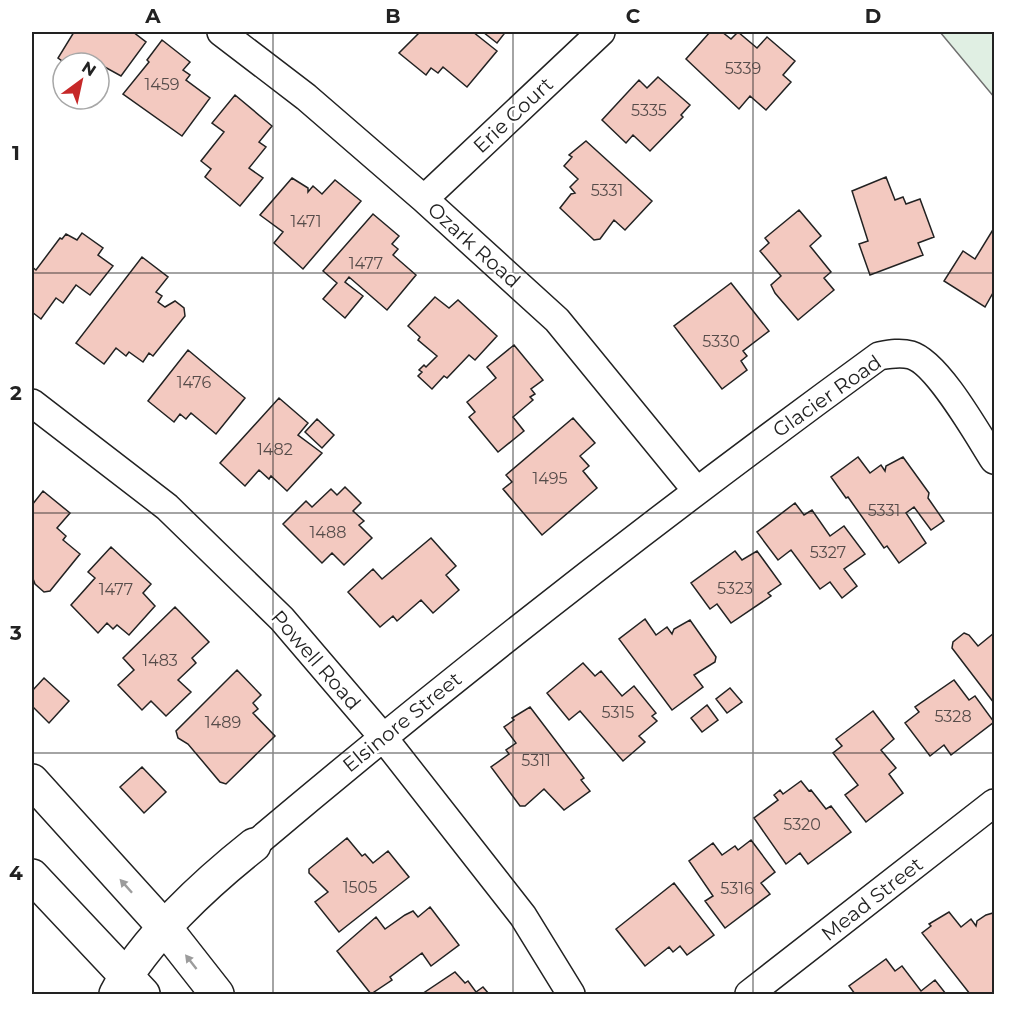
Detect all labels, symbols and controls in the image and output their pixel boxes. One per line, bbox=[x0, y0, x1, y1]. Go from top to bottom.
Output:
text: A bbox=[144, 4, 161, 28]
text: B bbox=[385, 4, 401, 28]
text: C bbox=[626, 4, 641, 28]
text: D bbox=[865, 4, 881, 28]
north arrow bbox=[51, 51, 111, 111]
text: N bbox=[78, 57, 99, 80]
house number: 5339 bbox=[725, 59, 761, 78]
street label: Erie Court bbox=[468, 72, 558, 158]
house number: 1459 bbox=[144, 75, 180, 94]
house number: 5335 bbox=[631, 101, 667, 120]
text: 1 bbox=[12, 141, 20, 165]
house number: 5331 bbox=[591, 181, 623, 200]
street label: Ozark Road bbox=[423, 197, 525, 293]
house number: 1471 bbox=[291, 212, 321, 231]
house number: 1477 bbox=[349, 254, 383, 273]
house number: 5330 bbox=[702, 332, 740, 351]
street label: Glacier Road bbox=[768, 350, 886, 442]
house number: 1476 bbox=[177, 373, 211, 392]
text: 2 bbox=[10, 381, 22, 405]
house number: 1482 bbox=[257, 440, 293, 459]
house number: 1495 bbox=[532, 469, 568, 488]
house number: 5331 bbox=[868, 501, 900, 520]
house number: 1488 bbox=[310, 523, 346, 542]
house number: 5327 bbox=[810, 543, 846, 562]
house number: 5323 bbox=[717, 579, 753, 598]
house number: 1477 bbox=[99, 580, 133, 599]
street label: Powell Road bbox=[266, 605, 366, 715]
text: 3 bbox=[9, 621, 22, 645]
house number: 1483 bbox=[142, 651, 178, 670]
street label: Elsinore Street bbox=[338, 667, 466, 777]
house number: 5315 bbox=[602, 703, 634, 722]
house number: 5328 bbox=[934, 707, 972, 726]
house number: 1489 bbox=[205, 713, 241, 732]
house number: 5311 bbox=[521, 751, 551, 770]
house number: 5320 bbox=[783, 815, 821, 834]
street label: Mead Street bbox=[817, 852, 927, 946]
text: 4 bbox=[9, 861, 23, 885]
house number: 1505 bbox=[343, 878, 377, 897]
one-way arrow bbox=[120, 879, 133, 894]
house number: 5316 bbox=[720, 879, 754, 898]
one-way arrow bbox=[185, 954, 198, 970]

